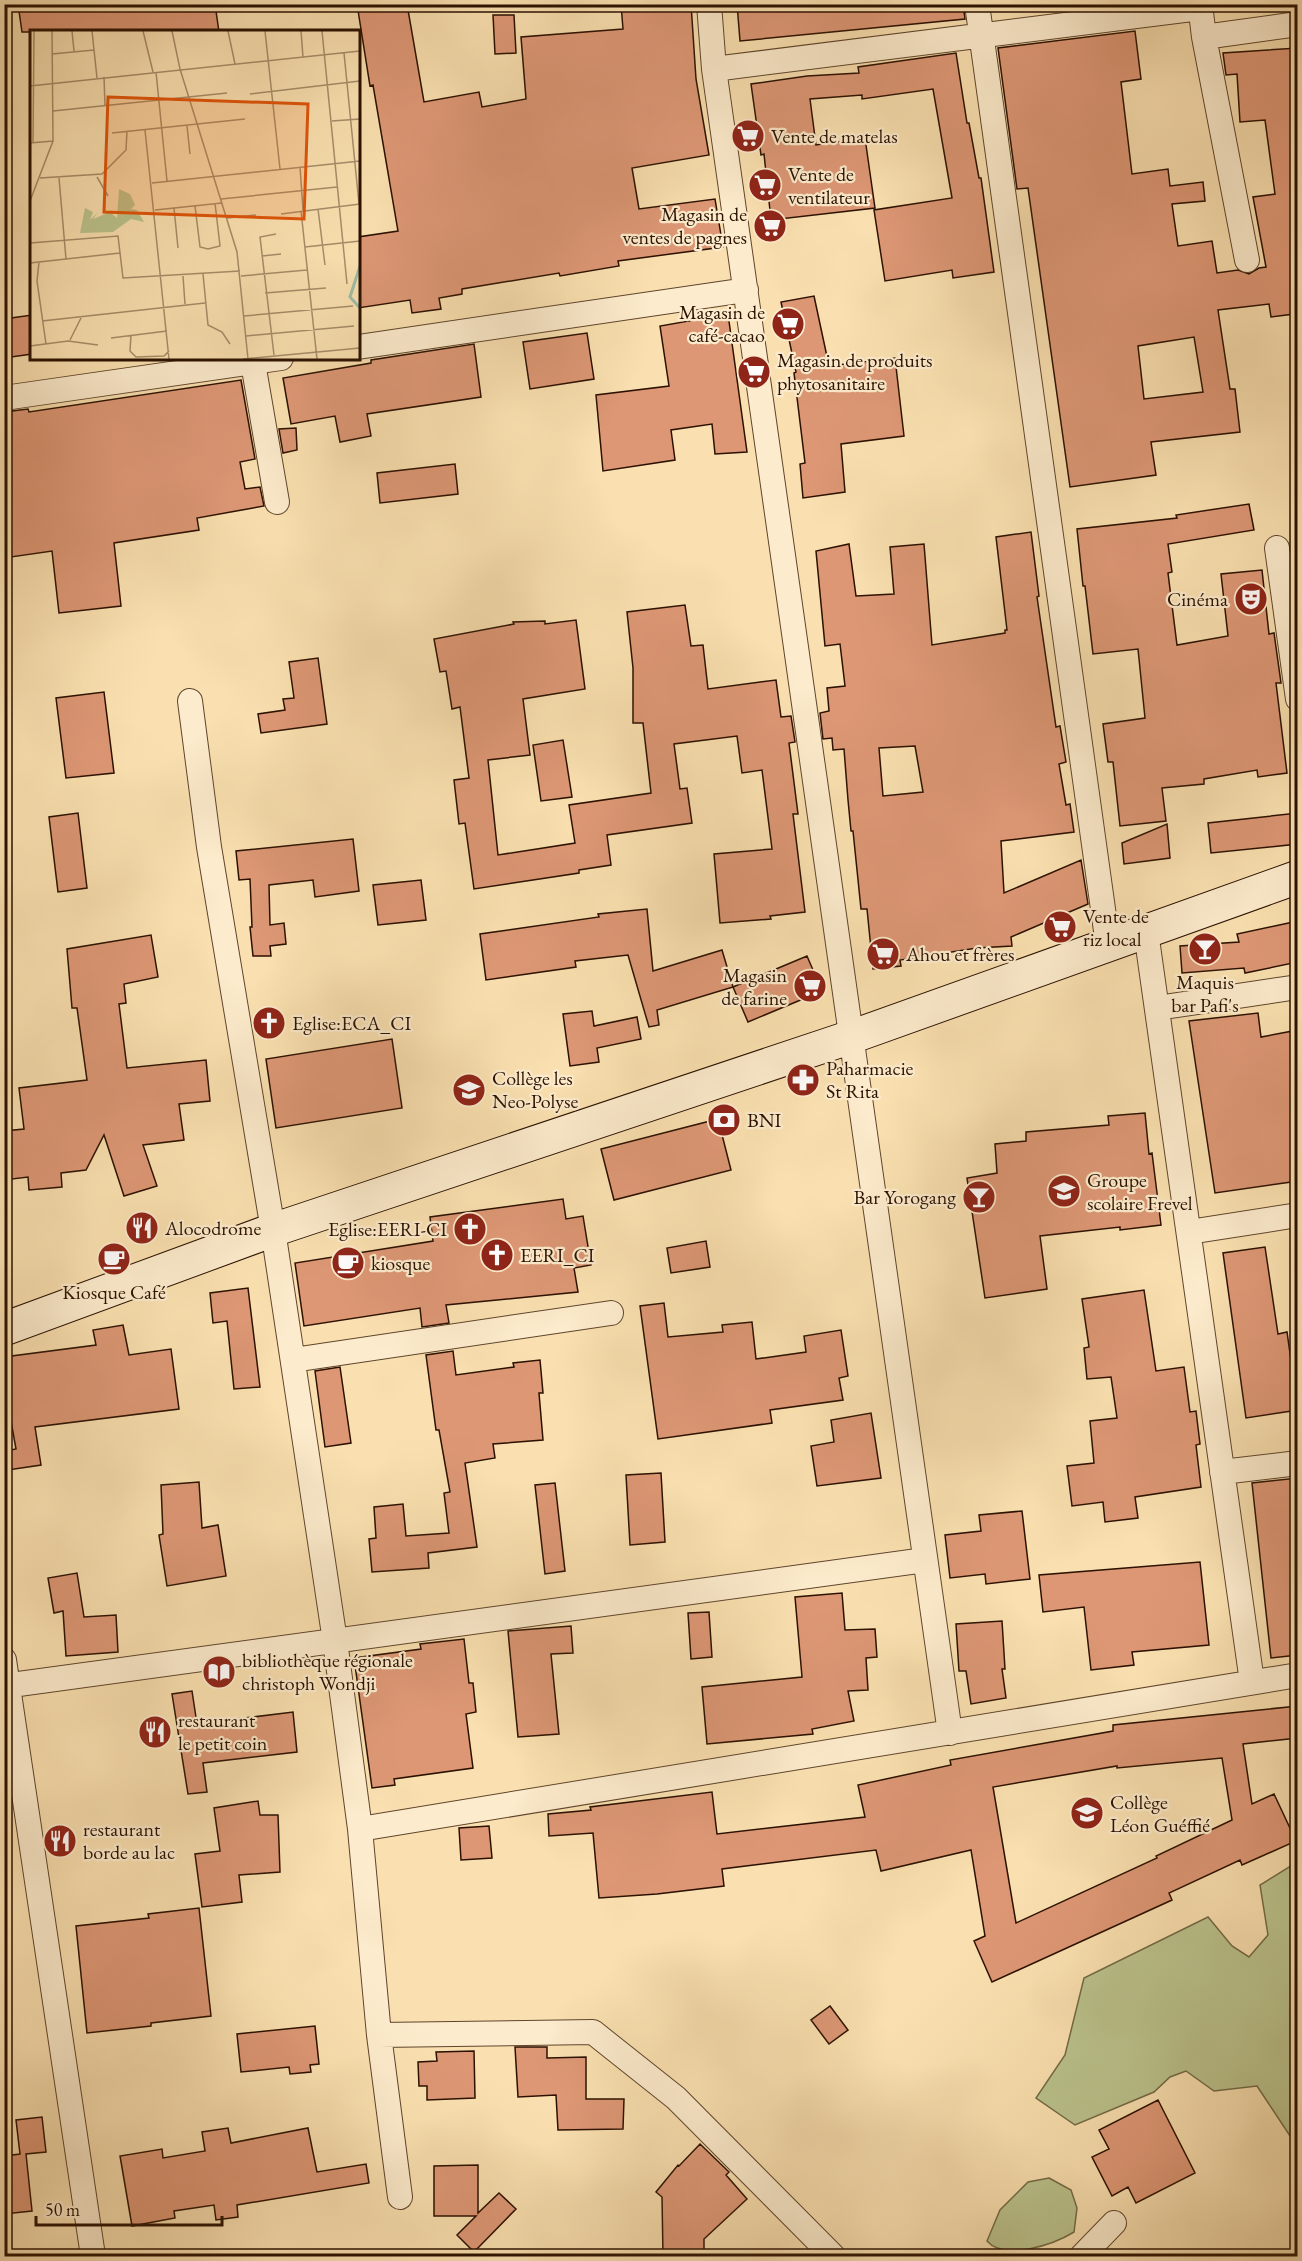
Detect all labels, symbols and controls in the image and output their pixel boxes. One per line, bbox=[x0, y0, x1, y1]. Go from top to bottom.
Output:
inset map bbox=[30, 30, 360, 360]
supermarket icon: Vente de matelas bbox=[730, 118, 766, 154]
place label: Vente de matelas bbox=[771, 123, 898, 149]
place label: Vente de ventilateur bbox=[788, 161, 870, 210]
supermarket icon: Vente de ventilateur bbox=[747, 167, 783, 203]
place label: Magasin de ventes de pagnes bbox=[622, 201, 747, 250]
supermarket icon: Magasin de ventes de pagnes bbox=[752, 208, 788, 244]
place label: Magasin de café-cacao bbox=[679, 299, 765, 348]
supermarket icon: Magasin de café-cacao bbox=[770, 306, 806, 342]
place label: Magasin de produits phytosanitaire bbox=[777, 347, 932, 396]
supermarket icon: Magasin de produits phytosanitaire bbox=[736, 354, 772, 390]
theatre icon: Cinéma bbox=[1233, 581, 1269, 617]
place label: Cinéma bbox=[1167, 586, 1228, 612]
place label: Vente de riz local bbox=[1083, 903, 1149, 952]
supermarket icon: Vente de riz local bbox=[1042, 909, 1078, 945]
bar icon: Maquis bar Pafi's bbox=[1187, 931, 1223, 967]
supermarket icon: Ahou et frères bbox=[865, 936, 901, 972]
place label: Ahou et frères bbox=[905, 941, 1014, 967]
place label: Magasin de farine bbox=[721, 962, 787, 1011]
supermarket icon: Magasin de farine bbox=[792, 968, 828, 1004]
place label: Maquis bar Pafi's bbox=[1171, 969, 1239, 1018]
church icon: Eglise:ECA_CI bbox=[251, 1005, 287, 1041]
place label: Eglise:ECA_CI bbox=[292, 1010, 411, 1036]
place label: Paharmacie St Rita bbox=[826, 1055, 914, 1104]
pharmacy icon: Paharmacie St Rita bbox=[785, 1062, 821, 1098]
place label: Collège les Neo-Polyse bbox=[492, 1065, 578, 1114]
school or university icon: Collège les Neo-Polyse bbox=[451, 1072, 487, 1108]
bank icon: BNI bbox=[706, 1102, 742, 1138]
place label: BNI bbox=[747, 1107, 782, 1133]
place label: Groupe scolaire Frevel bbox=[1087, 1167, 1193, 1216]
school or university icon: Groupe scolaire Frevel bbox=[1046, 1173, 1082, 1209]
bar icon: Bar Yorogang bbox=[961, 1179, 997, 1215]
place label: Bar Yorogang bbox=[854, 1184, 956, 1210]
restaurant icon: Alocodrome bbox=[124, 1210, 160, 1246]
church icon: Eglise:EERI-CI bbox=[452, 1211, 488, 1247]
place label: Alocodrome bbox=[164, 1215, 261, 1241]
place label: Eglise:EERI-CI bbox=[328, 1216, 447, 1242]
church icon: EERI_CI bbox=[479, 1237, 515, 1273]
cafe icon: Kiosque Café bbox=[96, 1241, 132, 1277]
place label: EERI_CI bbox=[520, 1242, 595, 1268]
cafe icon: kiosque bbox=[330, 1245, 366, 1281]
place label: kiosque bbox=[371, 1250, 431, 1276]
place label: Kiosque Café bbox=[62, 1279, 166, 1305]
place label: bibliothèque régionale christoph Wondji bbox=[242, 1647, 413, 1696]
library icon: bibliothèque régionale christoph Wondji bbox=[201, 1654, 237, 1690]
place label: restaurant le petit coin bbox=[178, 1707, 268, 1756]
restaurant icon: restaurant le petit coin bbox=[137, 1714, 173, 1750]
place label: Collège Léon Guéffié bbox=[1110, 1789, 1210, 1838]
school or university icon: Collège Léon Guéffié bbox=[1069, 1795, 1105, 1831]
place label: restaurant borde au lac bbox=[83, 1816, 175, 1865]
restaurant icon: restaurant borde au lac bbox=[42, 1823, 78, 1859]
scale bar bbox=[36, 2189, 222, 2227]
text: 50 m bbox=[45, 2198, 80, 2221]

